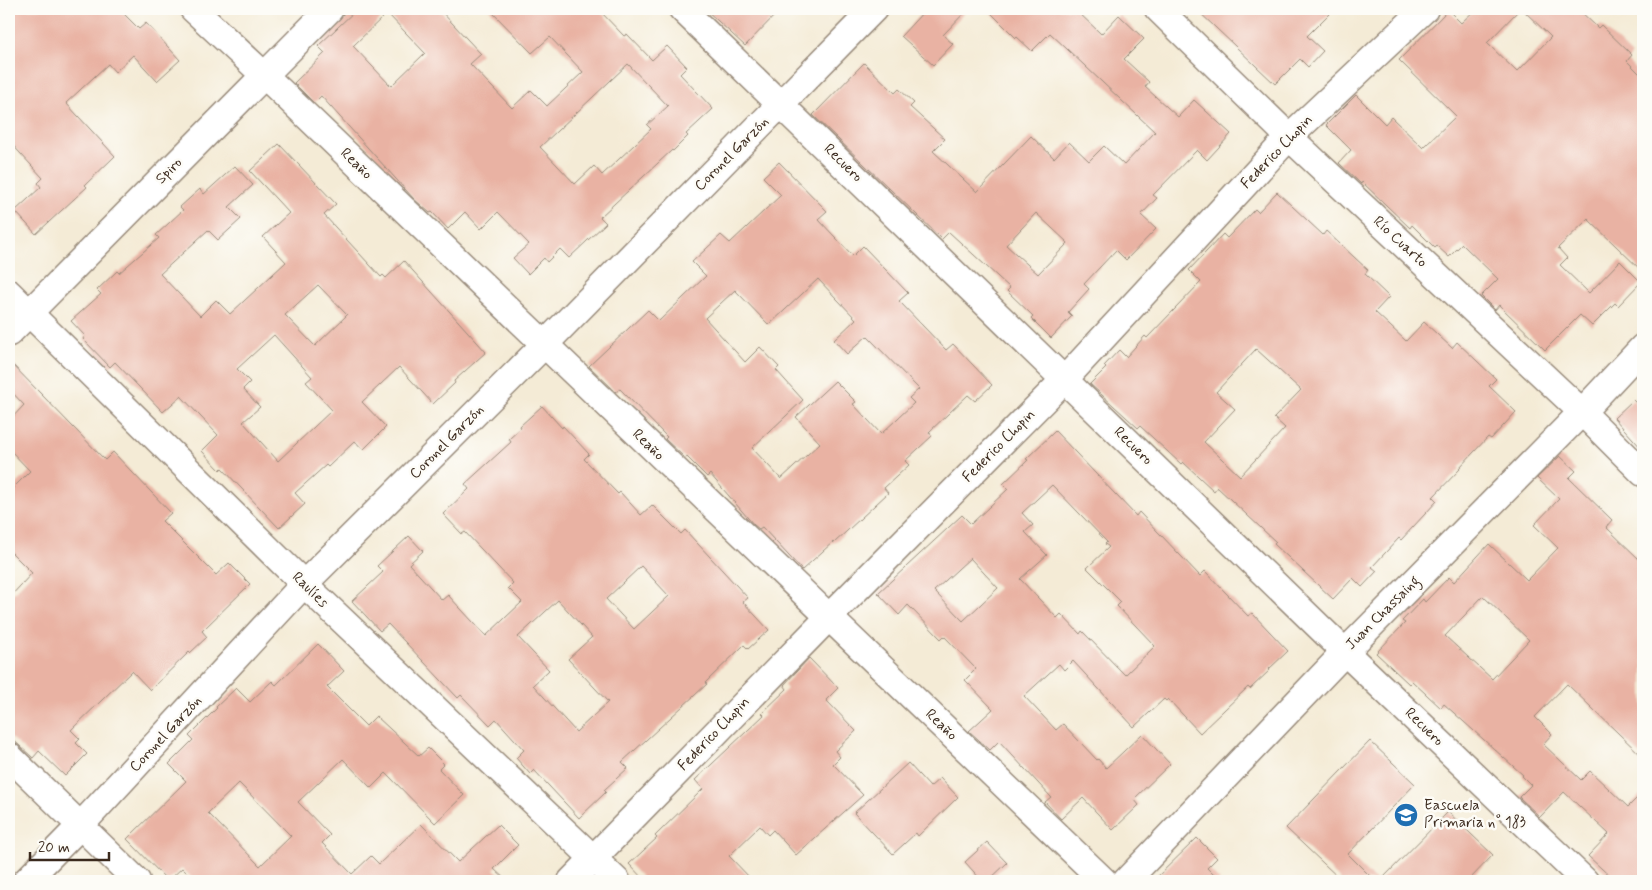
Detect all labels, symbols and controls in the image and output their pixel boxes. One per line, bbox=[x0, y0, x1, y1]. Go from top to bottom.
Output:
street label: Federico Chopin bbox=[1236, 111, 1318, 193]
street label: Coronel Garzón bbox=[690, 112, 774, 196]
street label: Recuero bbox=[819, 139, 867, 187]
street label: Reaño bbox=[335, 144, 377, 184]
street label: Spiro bbox=[151, 153, 187, 189]
street label: Río Cuarto bbox=[1369, 212, 1431, 272]
street label: Coronel Garzón bbox=[405, 400, 489, 484]
street label: Federico Chopin bbox=[958, 405, 1040, 487]
street label: Recuero bbox=[1109, 422, 1157, 470]
street label: Reaño bbox=[627, 425, 669, 465]
street label: Raulíes bbox=[287, 568, 333, 613]
street label: Juan Chassaing bbox=[1341, 571, 1425, 655]
street label: Coronel Garzón bbox=[125, 691, 207, 777]
street label: Federico Chopin bbox=[673, 693, 755, 775]
street label: Recuero bbox=[1400, 703, 1448, 751]
street label: Reaño bbox=[920, 705, 962, 745]
place label: Eascuela Primaria n° 183 bbox=[1424, 796, 1526, 833]
school or university icon: Eascuela Primaria n° 183 bbox=[1393, 802, 1419, 828]
scale bar bbox=[30, 830, 109, 862]
text: 20 m bbox=[38, 838, 70, 858]

